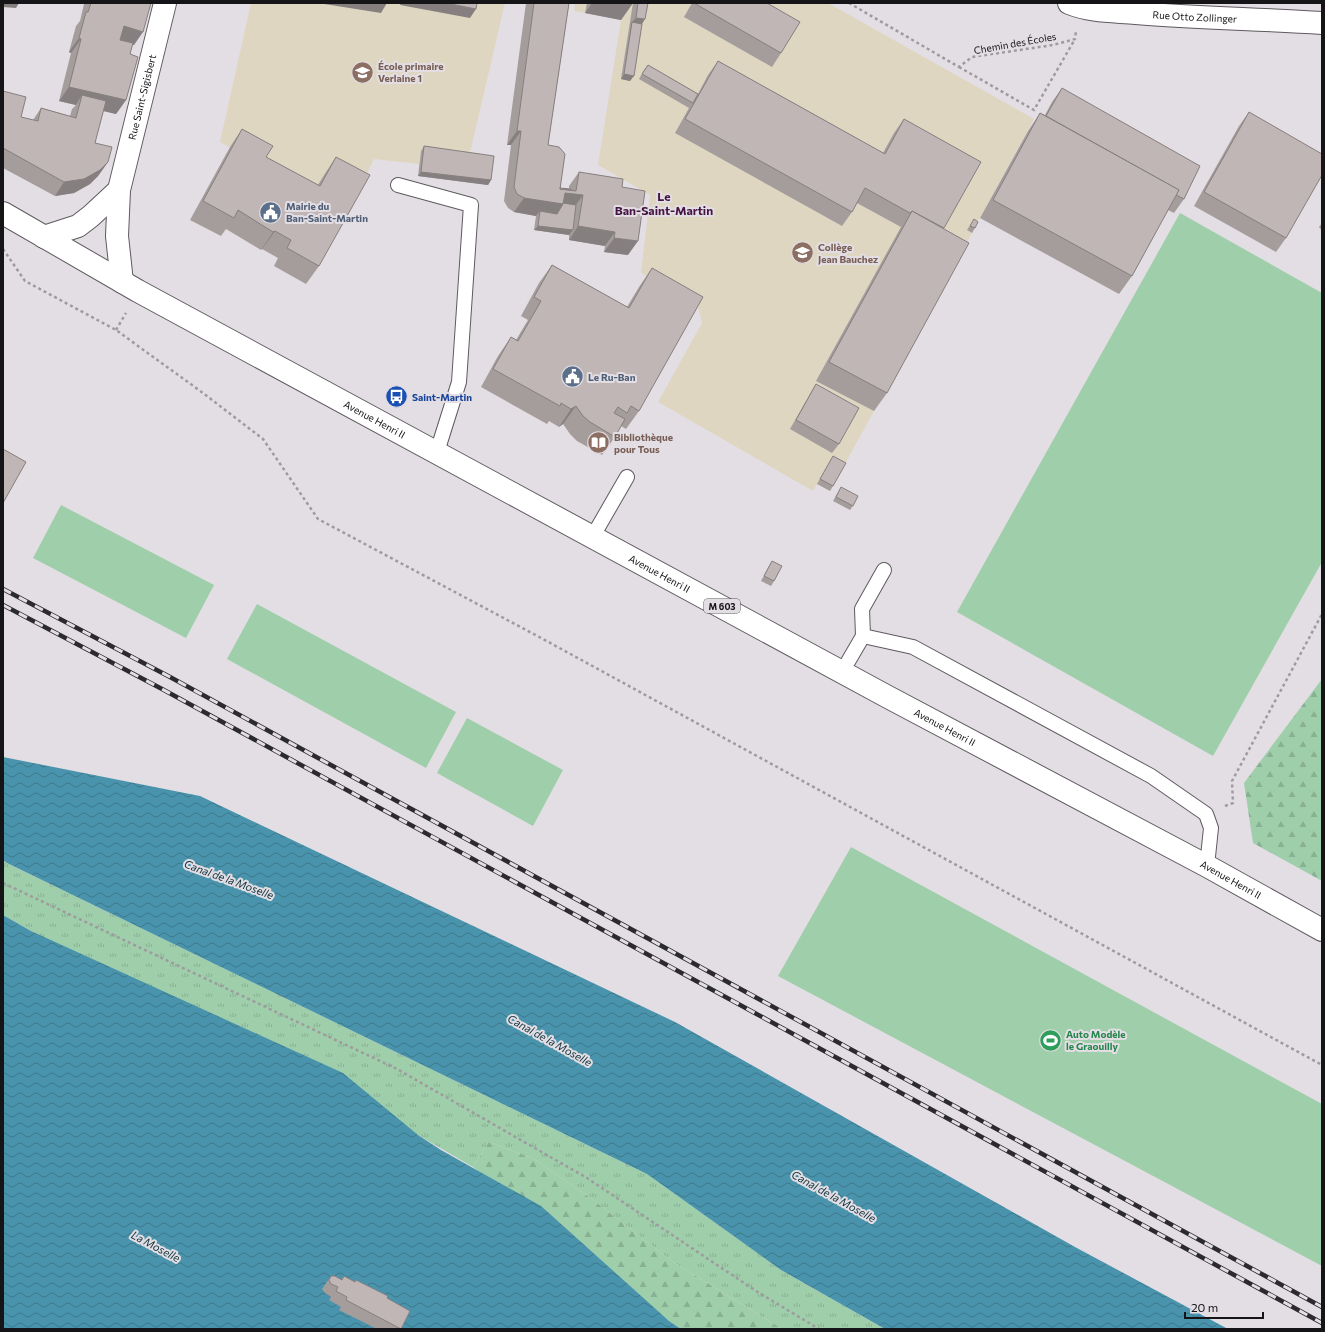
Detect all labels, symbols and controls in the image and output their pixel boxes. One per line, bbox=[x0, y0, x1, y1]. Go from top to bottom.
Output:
street label: Rue Otto Zollinger bbox=[1152, 8, 1237, 25]
street label: Chemin des Écoles bbox=[973, 30, 1058, 56]
street label: Rue Saint-Sigisbert bbox=[126, 53, 158, 141]
school or university icon: École primaire Verlaine 1 bbox=[349, 59, 375, 85]
place label: École primaire Verlaine 1 bbox=[378, 60, 444, 84]
district label: Le Ban-Saint-Martin bbox=[615, 189, 713, 217]
public building icon: Mairie du Ban-Saint-Martin bbox=[257, 199, 283, 225]
place label: Mairie du Ban-Saint-Martin bbox=[286, 200, 368, 224]
school or university icon: Collège Jean Bauchez bbox=[789, 240, 815, 266]
place label: Collège Jean Bauchez bbox=[818, 241, 878, 265]
public building icon: Le Ru-Ban bbox=[560, 364, 586, 390]
place label: Le Ru-Ban bbox=[588, 371, 636, 383]
bus stop icon: Saint-Martin bbox=[383, 384, 409, 410]
place label: Saint-Martin bbox=[412, 391, 472, 403]
street label: Avenue Henri II bbox=[342, 398, 407, 441]
library icon: Bibliothèque pour Tous bbox=[586, 430, 612, 456]
place label: Bibliothèque pour Tous bbox=[614, 431, 673, 455]
street label: Avenue Henri II bbox=[627, 552, 692, 595]
road number: M 603 bbox=[704, 599, 740, 613]
street label: Avenue Henri II bbox=[912, 706, 978, 748]
water label: Canal de la Moselle bbox=[182, 857, 276, 901]
street label: Avenue Henri II bbox=[1198, 858, 1263, 901]
water label: Canal de la Moselle bbox=[506, 1011, 595, 1069]
sports icon: Auto Modèle le Graouilly bbox=[1038, 1027, 1064, 1053]
place label: Auto Modèle le Graouilly bbox=[1066, 1028, 1126, 1052]
water label: Canal de la Moselle bbox=[790, 1167, 879, 1225]
water label: La Moselle bbox=[129, 1228, 183, 1264]
scale bar bbox=[1185, 1294, 1263, 1320]
text: 20 m bbox=[1191, 1300, 1218, 1314]

